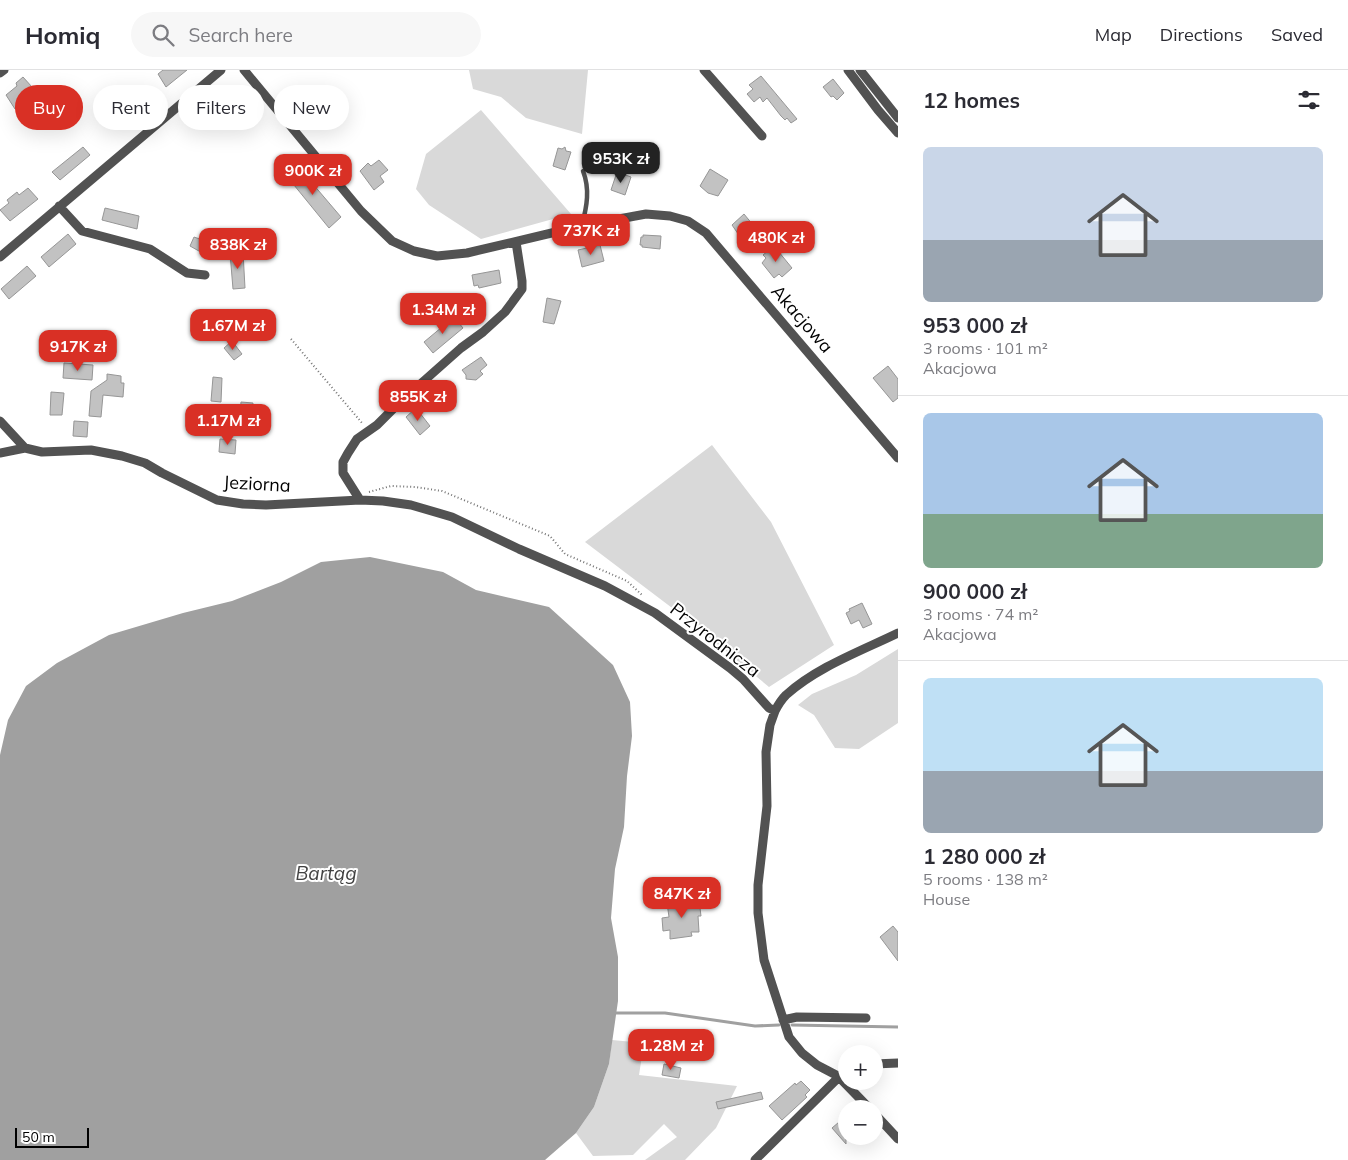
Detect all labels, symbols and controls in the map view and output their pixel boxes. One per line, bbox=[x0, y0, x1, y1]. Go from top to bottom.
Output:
search box bbox=[131, 12, 481, 57]
text: Homiq bbox=[25, 20, 101, 50]
icon: search bbox=[149, 21, 177, 49]
text: Search here bbox=[189, 23, 293, 47]
text: Map bbox=[1095, 23, 1132, 46]
text: Directions bbox=[1160, 23, 1243, 46]
text: Saved bbox=[1271, 23, 1323, 46]
chip: Buy bbox=[15, 85, 83, 130]
chip: Rent bbox=[93, 85, 168, 130]
chip: Filters bbox=[178, 85, 264, 130]
chip: New bbox=[274, 85, 349, 130]
icon: filters bbox=[1295, 86, 1323, 114]
text: 12 homes bbox=[923, 87, 1020, 113]
pin: 953K zł bbox=[575, 142, 667, 184]
text: 953K zł bbox=[593, 148, 649, 168]
pin: 900K zł bbox=[267, 154, 359, 196]
text: 900K zł bbox=[285, 160, 341, 180]
icon: home bbox=[1078, 180, 1168, 270]
pin: 737K zł bbox=[545, 214, 637, 256]
text: 737K zł bbox=[563, 220, 619, 240]
pin: 480K zł bbox=[730, 220, 822, 263]
text: 480K zł bbox=[748, 227, 804, 247]
pin: 838K zł bbox=[192, 228, 284, 270]
text: 838K zł bbox=[210, 234, 266, 254]
street label: Akacjowa bbox=[767, 280, 838, 357]
pin: 1.34M zł bbox=[391, 292, 495, 335]
text: 1.34M zł bbox=[411, 299, 475, 319]
pin: 1.67M zł bbox=[181, 308, 285, 351]
text: 953 000 zł bbox=[923, 312, 1027, 338]
text: 1.67M zł bbox=[201, 315, 265, 335]
pin: 917K zł bbox=[32, 330, 124, 372]
text: 917K zł bbox=[50, 336, 106, 356]
text: 3 rooms · 101 m² bbox=[923, 338, 1048, 358]
text: Akacjowa bbox=[923, 358, 997, 378]
pin: 855K zł bbox=[372, 380, 464, 422]
text: 855K zł bbox=[390, 386, 446, 406]
pin: 1.17M zł bbox=[176, 404, 280, 446]
text: 1.17M zł bbox=[196, 410, 260, 430]
icon: home bbox=[1078, 445, 1168, 535]
street label: Jeziorna bbox=[223, 470, 291, 497]
text: 900 000 zł bbox=[923, 578, 1027, 604]
street label: Przyrodnicza bbox=[666, 597, 765, 682]
text: 3 rooms · 74 m² bbox=[923, 604, 1038, 624]
text: Akacjowa bbox=[923, 624, 997, 644]
icon: home bbox=[1078, 710, 1168, 800]
text: 1 280 000 zł bbox=[923, 843, 1045, 869]
water label: Bartąg bbox=[295, 861, 357, 885]
text: 5 rooms · 138 m² bbox=[923, 869, 1048, 889]
pin: 847K zł bbox=[636, 876, 728, 919]
text: 847K zł bbox=[654, 883, 710, 903]
text: House bbox=[923, 889, 970, 909]
pin: 1.28M zł bbox=[619, 1028, 723, 1071]
text: 1.28M zł bbox=[639, 1035, 703, 1055]
map controls bbox=[838, 1045, 883, 1145]
button: + bbox=[838, 1045, 883, 1090]
button: − bbox=[838, 1100, 883, 1145]
scale bar bbox=[15, 1125, 89, 1148]
text: 50 m bbox=[22, 1128, 55, 1146]

